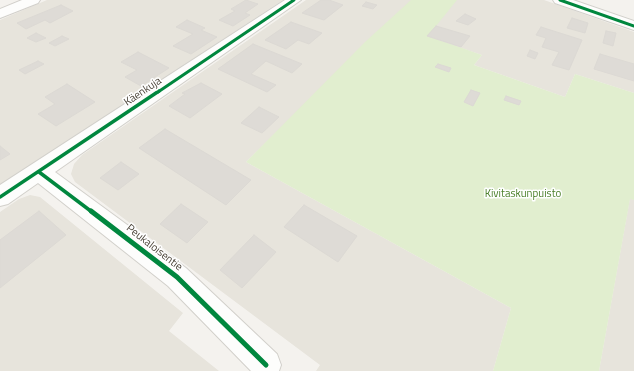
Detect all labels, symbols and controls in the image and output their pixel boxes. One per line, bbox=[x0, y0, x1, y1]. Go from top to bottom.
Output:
street label: Käenkuja bbox=[122, 75, 164, 109]
park label: Kivitaskunpuisto bbox=[485, 187, 561, 201]
street label: Peukaloisentie bbox=[123, 222, 185, 274]

